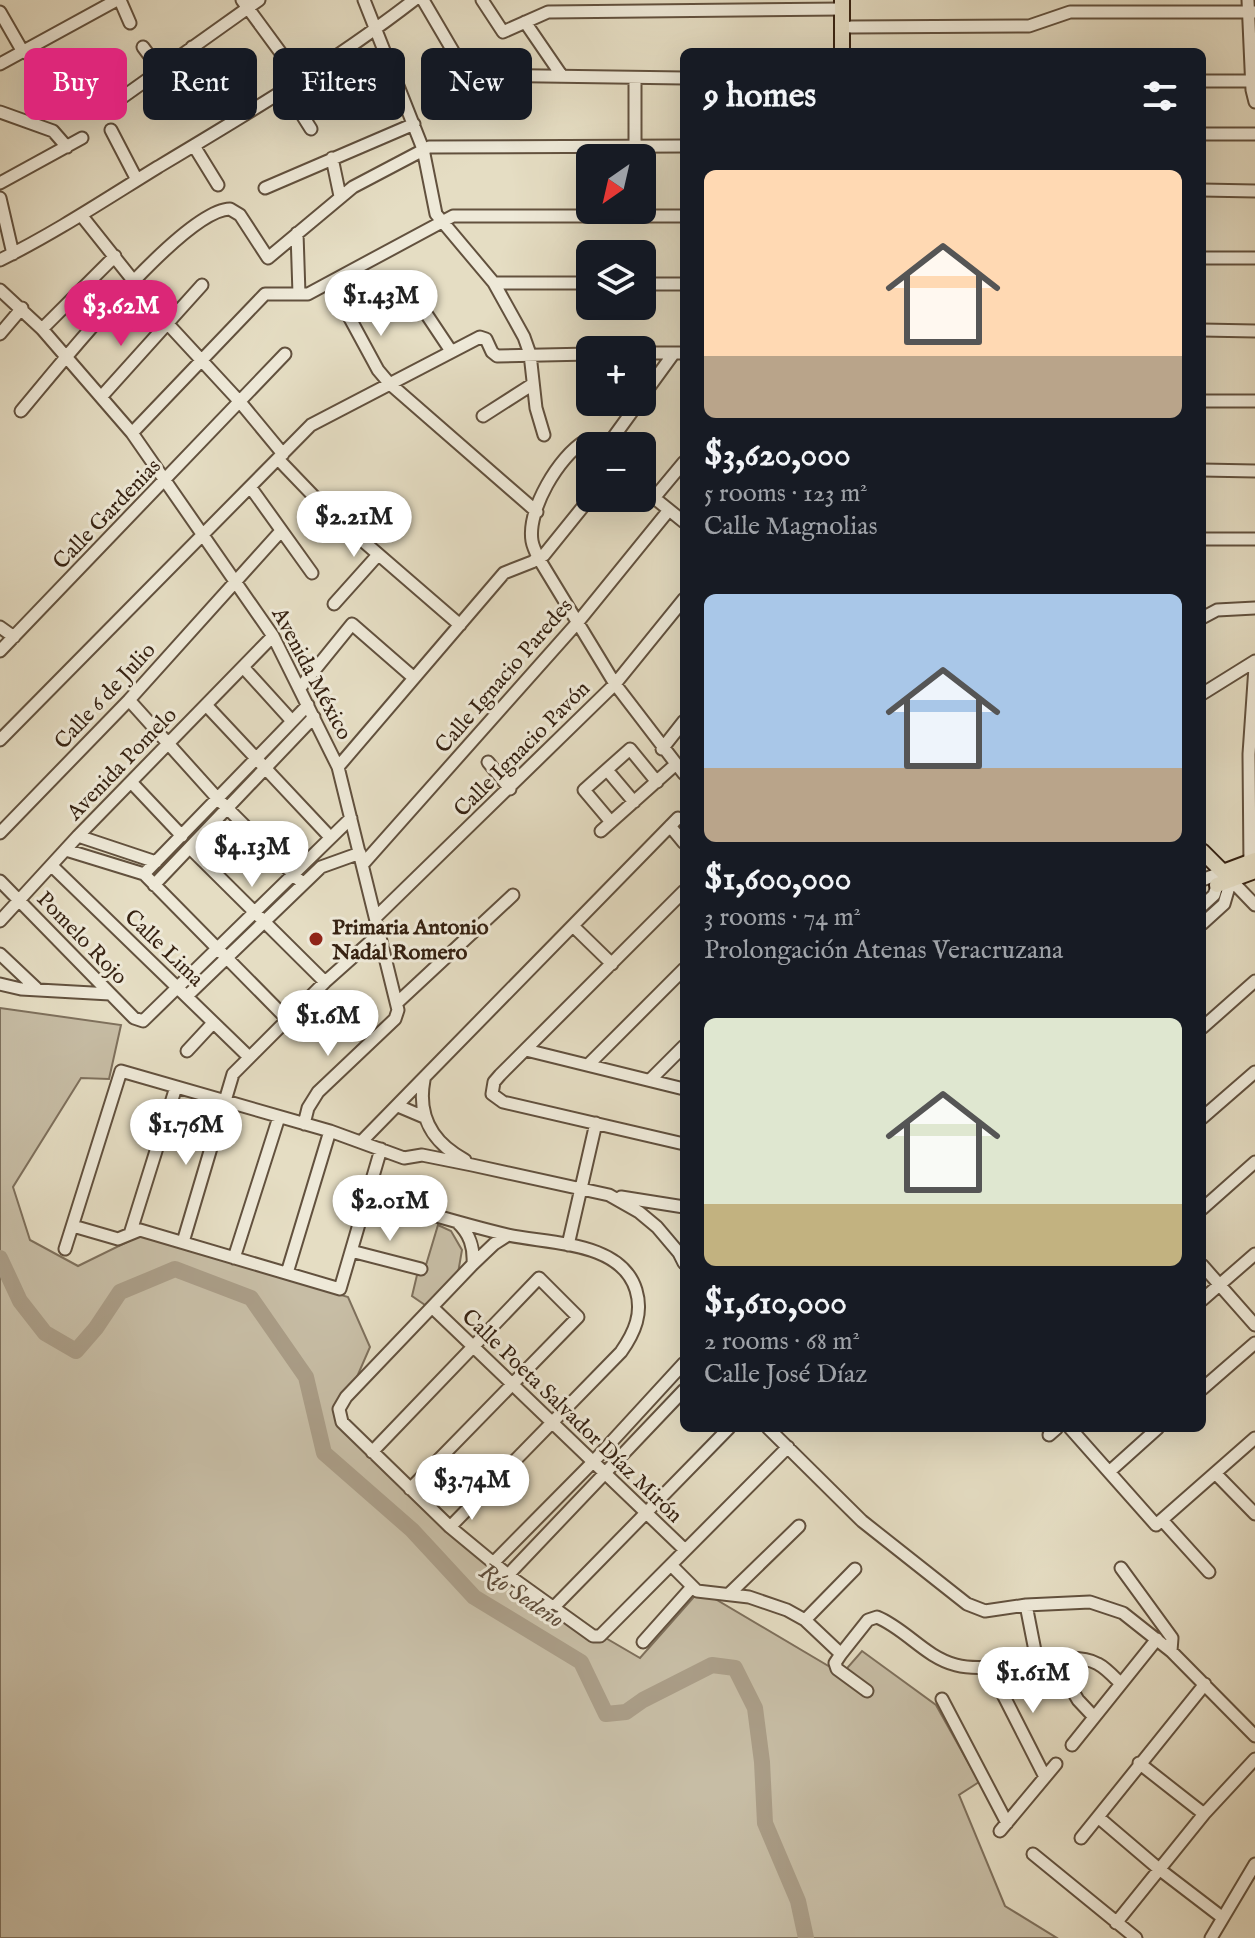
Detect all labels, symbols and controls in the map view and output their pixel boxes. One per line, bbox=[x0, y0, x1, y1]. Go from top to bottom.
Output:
chip: Buy bbox=[24, 48, 127, 120]
chip: Rent bbox=[143, 48, 257, 120]
chip: Filters bbox=[273, 48, 405, 120]
chip: New bbox=[421, 48, 532, 120]
icon: filters bbox=[1138, 74, 1182, 118]
text: 9 homes bbox=[704, 75, 816, 118]
north arrow bbox=[576, 144, 656, 224]
map controls bbox=[576, 144, 656, 512]
icon: home bbox=[871, 222, 1015, 366]
button: layers bbox=[576, 240, 656, 320]
pin: $1.43M bbox=[316, 270, 446, 338]
text: $1.43M bbox=[343, 279, 419, 312]
pin: $3.62M bbox=[56, 280, 186, 348]
text: $3.62M bbox=[82, 289, 160, 322]
button: + bbox=[576, 336, 656, 416]
button: − bbox=[576, 432, 656, 512]
text: $3,620,000 bbox=[704, 434, 851, 477]
street label: Calle Gardenias bbox=[47, 453, 167, 576]
text: 5 rooms · 123 m² bbox=[704, 477, 868, 510]
pin: $2.21M bbox=[289, 491, 419, 559]
text: $2.21M bbox=[315, 500, 393, 533]
text: Calle Magnolias bbox=[704, 510, 878, 543]
street label: Calle Ignacio Paredes bbox=[430, 593, 580, 760]
street label: Avenida México bbox=[264, 602, 358, 745]
street label: Calle 6 de Julio bbox=[49, 637, 162, 756]
icon: home bbox=[871, 646, 1015, 790]
street label: Calle Ignacio Pavón bbox=[448, 675, 597, 823]
street label: Avenida Pomelo bbox=[61, 702, 184, 828]
pin: $4.13M bbox=[187, 821, 317, 889]
text: $4.13M bbox=[213, 830, 291, 863]
text: $1,600,000 bbox=[704, 858, 851, 901]
street label: Pomelo Rojo bbox=[30, 886, 133, 991]
text: 3 rooms · 74 m² bbox=[704, 901, 861, 934]
street label: Calle Lima bbox=[118, 904, 210, 994]
place label: Primaria Antonio Nadal Romero bbox=[331, 914, 489, 967]
marker: Primaria Antonio Nadal Romero bbox=[307, 930, 325, 948]
text: Prolongación Atenas Veracruzana bbox=[704, 934, 1063, 967]
pin: $1.6M bbox=[272, 990, 384, 1058]
text: $1.6M bbox=[295, 999, 361, 1032]
icon: home bbox=[871, 1070, 1015, 1214]
pin: $1.76M bbox=[121, 1099, 251, 1167]
text: $1.76M bbox=[148, 1108, 224, 1141]
pin: $2.01M bbox=[325, 1175, 455, 1243]
text: $2.01M bbox=[351, 1184, 429, 1217]
text: $1,610,000 bbox=[704, 1282, 847, 1325]
street label: Calle Poeta Salvador Díaz Mirón bbox=[455, 1303, 688, 1530]
text: 2 rooms · 68 m² bbox=[704, 1325, 860, 1358]
text: Calle José Díaz bbox=[704, 1358, 867, 1391]
pin: $3.74M bbox=[407, 1454, 537, 1522]
text: $3.74M bbox=[433, 1463, 511, 1496]
water label: Río Sedeño bbox=[473, 1557, 570, 1636]
pin: $1.61M bbox=[968, 1647, 1098, 1715]
text: $1.61M bbox=[996, 1656, 1070, 1689]

